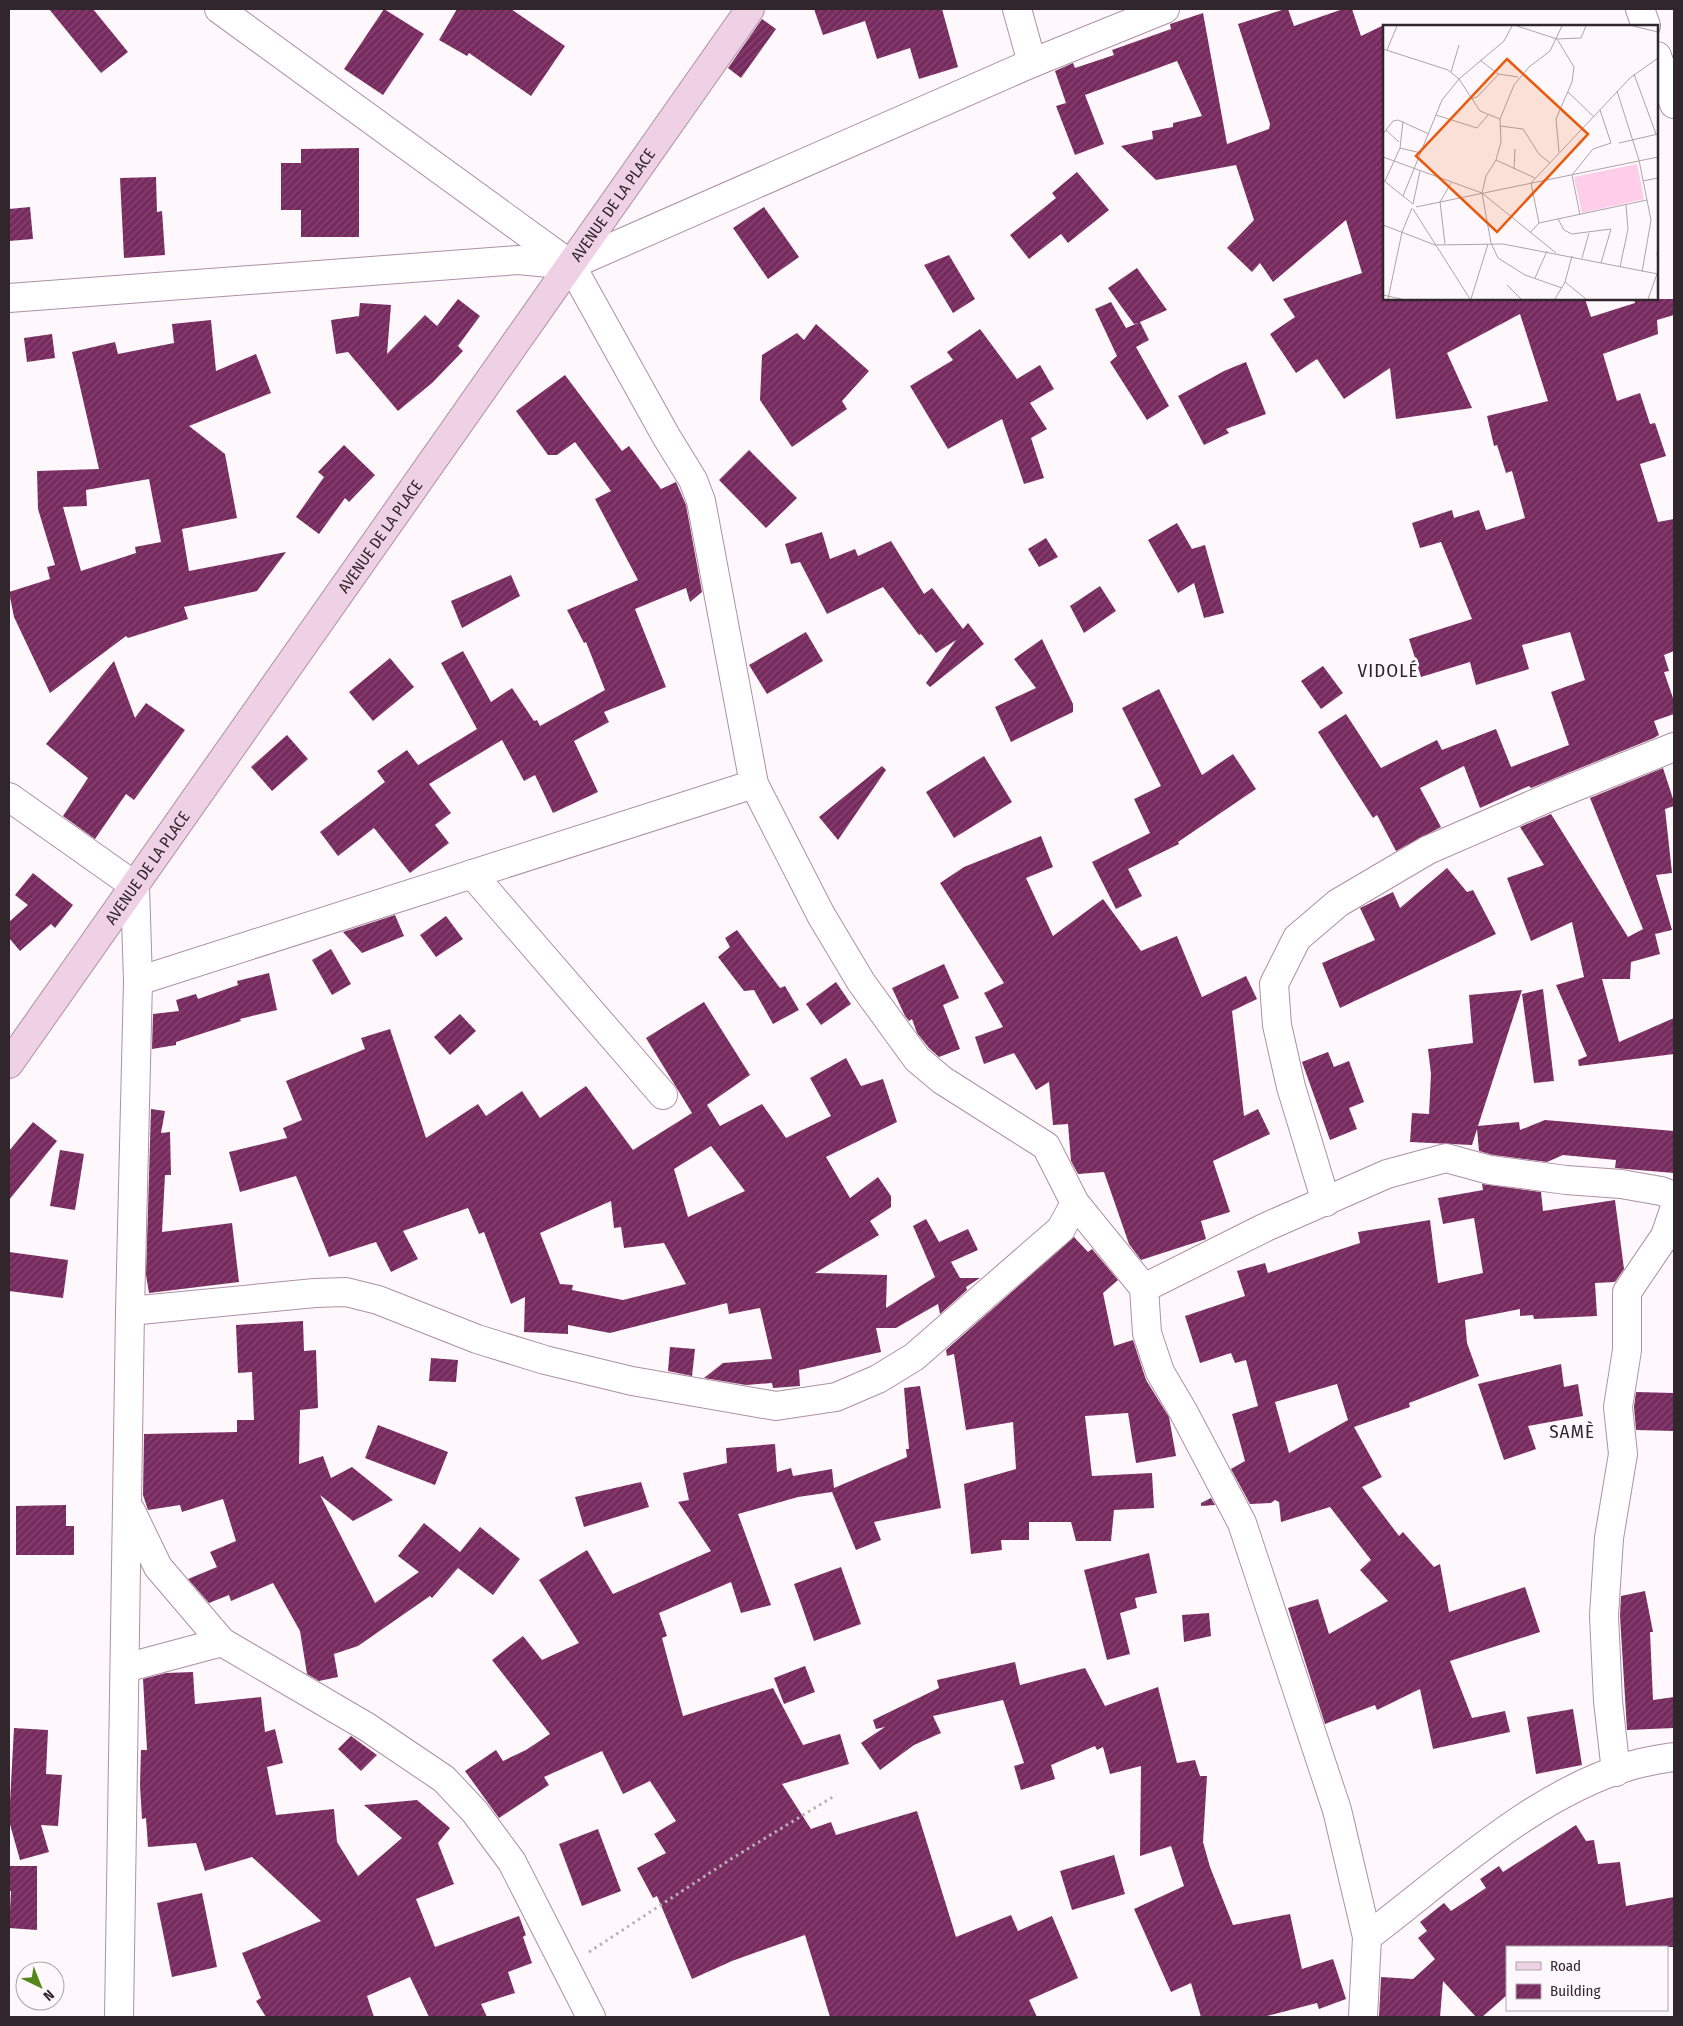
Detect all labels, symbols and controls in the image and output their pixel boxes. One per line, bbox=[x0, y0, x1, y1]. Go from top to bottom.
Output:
inset map bbox=[1383, 25, 1658, 300]
street label: AVENUE DE LA PLACE bbox=[566, 145, 659, 265]
street label: AVENUE DE LA PLACE bbox=[334, 476, 426, 596]
district label: VIDOLÉ bbox=[1358, 659, 1418, 682]
street label: AVENUE DE LA PLACE bbox=[101, 808, 193, 928]
district label: SAMÈ bbox=[1549, 1420, 1595, 1443]
legend bbox=[1506, 1946, 1668, 2011]
text: Road bbox=[1550, 1957, 1581, 1975]
north arrow bbox=[15, 1961, 65, 2011]
text: Building bbox=[1550, 1982, 1601, 2000]
text: N bbox=[40, 1986, 57, 2004]

